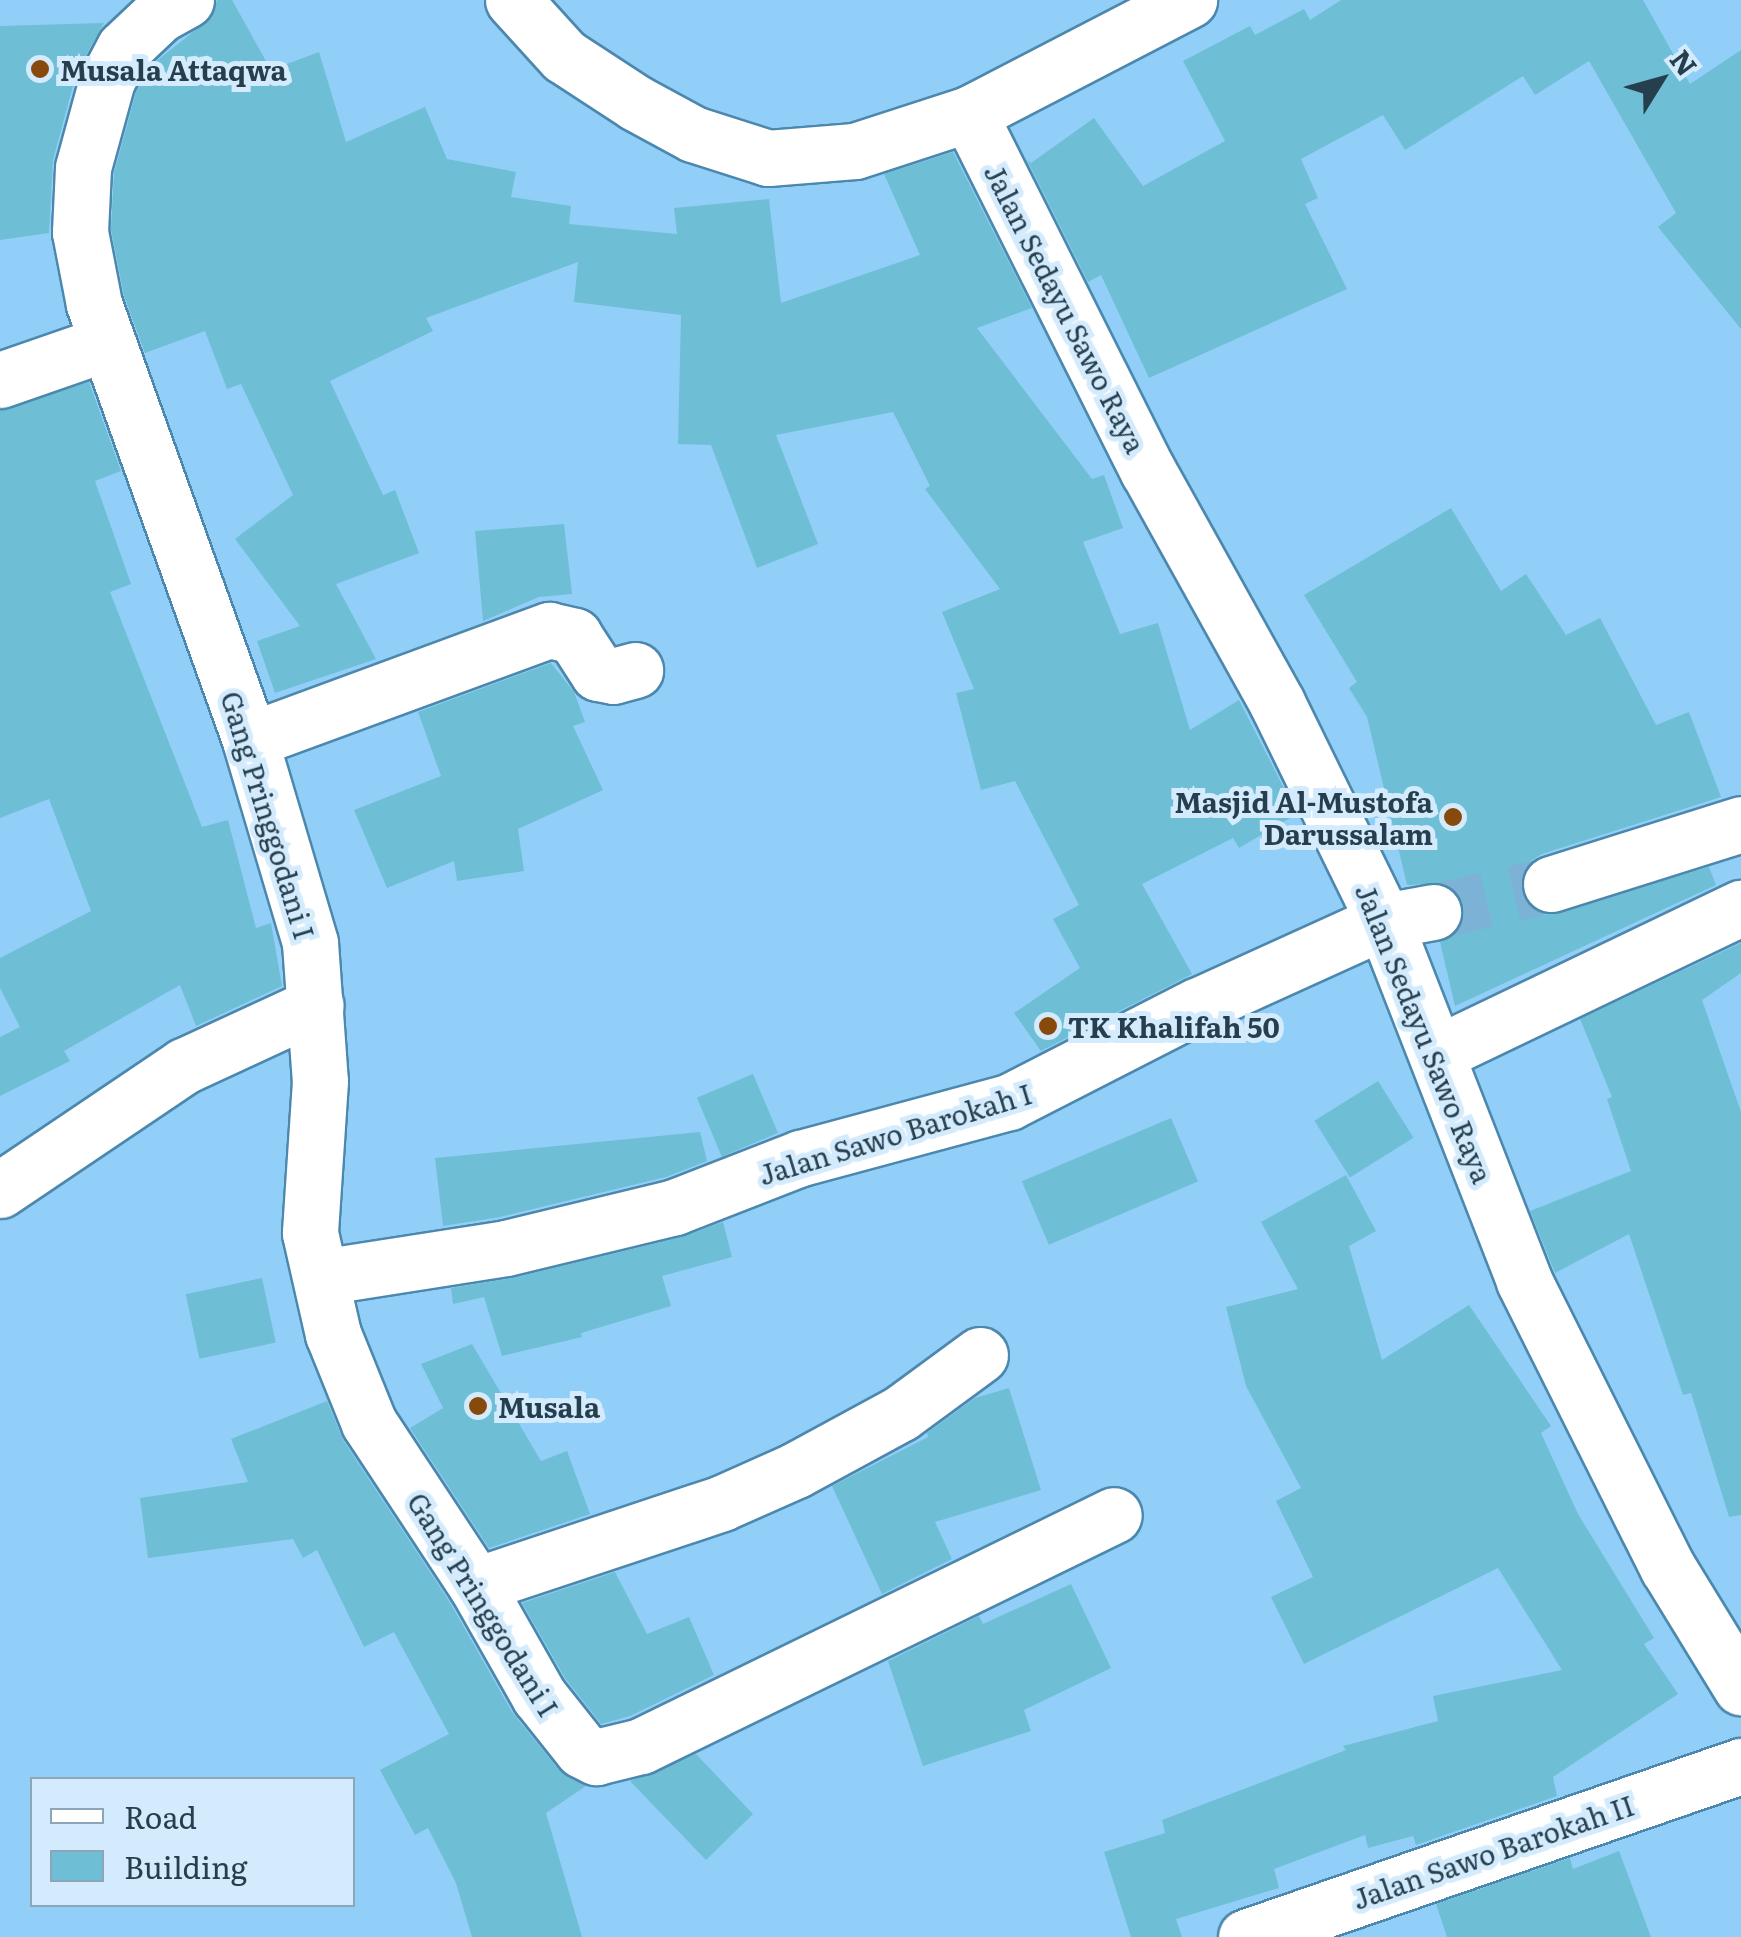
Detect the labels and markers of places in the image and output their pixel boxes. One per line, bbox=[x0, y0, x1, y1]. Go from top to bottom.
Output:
place label: Musala Attaqwa bbox=[60, 52, 287, 86]
marker: Musala Attaqwa bbox=[29, 58, 51, 80]
place label: Masjid Al-Mustofa Darussalam bbox=[1175, 784, 1433, 850]
marker: Masjid Al-Mustofa Darussalam bbox=[1442, 806, 1464, 828]
place label: TK Khalifah 50 bbox=[1068, 1009, 1280, 1043]
marker: TK Khalifah 50 bbox=[1037, 1015, 1059, 1037]
place label: Musala bbox=[498, 1389, 600, 1423]
marker: Musala bbox=[467, 1395, 489, 1417]

